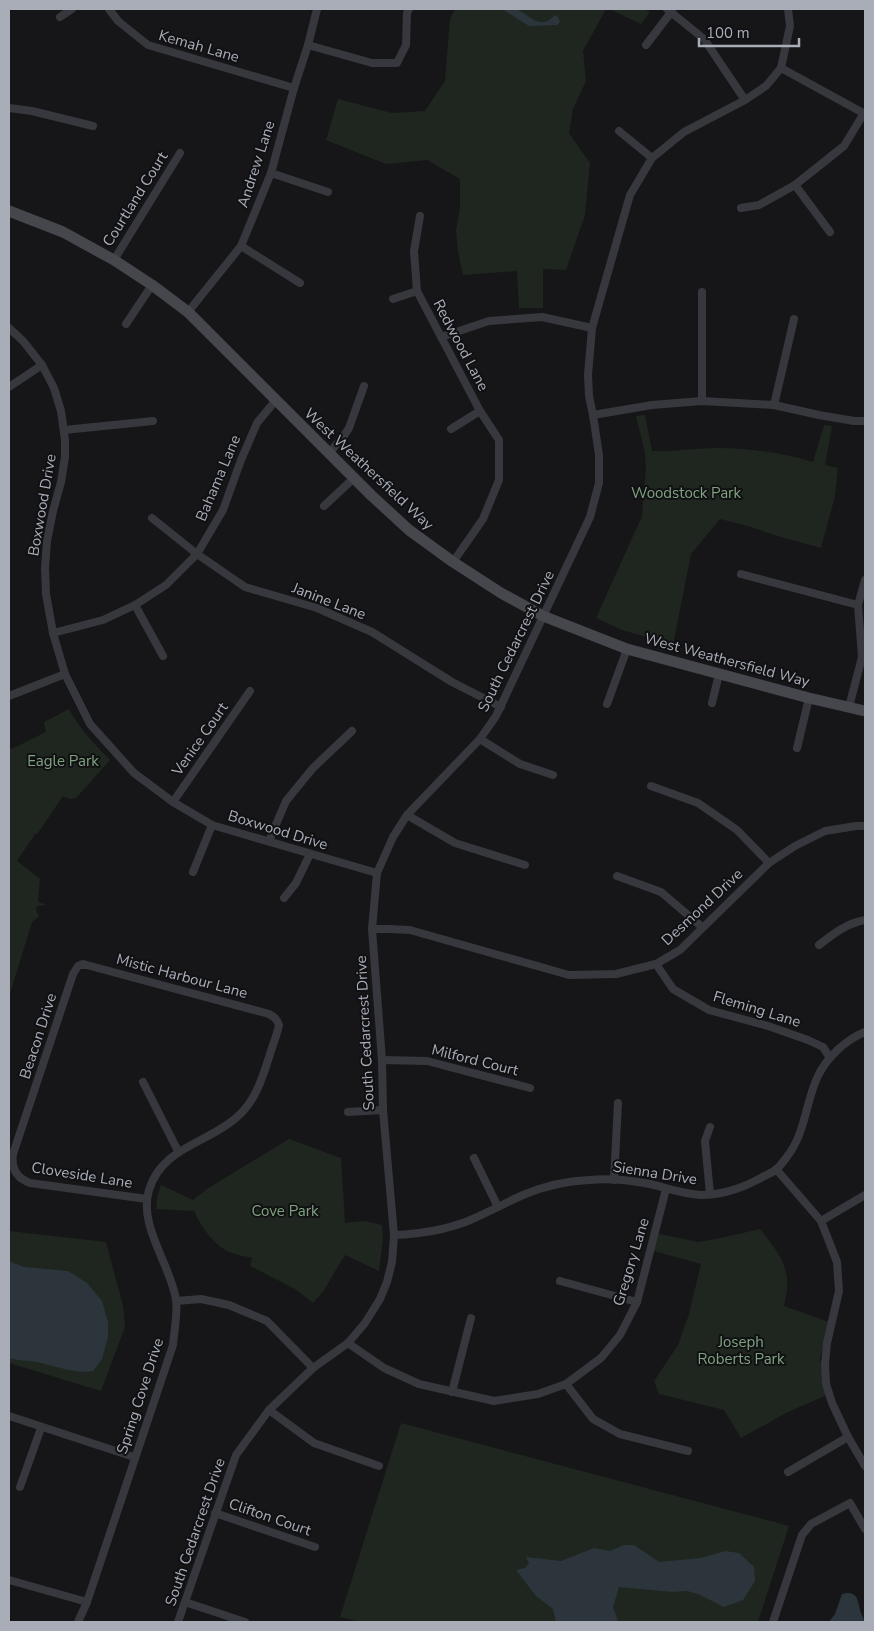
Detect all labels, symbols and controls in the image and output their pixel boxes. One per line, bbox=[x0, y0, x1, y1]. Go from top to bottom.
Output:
scale bar bbox=[699, 15, 799, 47]
text: 100 m bbox=[706, 23, 750, 43]
street label: Kemah Lane bbox=[156, 25, 242, 67]
street label: Andrew Lane bbox=[233, 118, 279, 210]
street label: Courtland Court bbox=[98, 147, 173, 250]
street label: Redwood Lane bbox=[428, 296, 494, 394]
street label: West Weathersfield Way bbox=[300, 404, 438, 535]
street label: Bahama Lane bbox=[191, 432, 245, 524]
street label: Boxwood Drive bbox=[23, 452, 61, 558]
park label: Woodstock Park bbox=[631, 483, 741, 503]
street label: South Cedarcrest Drive bbox=[473, 567, 559, 715]
street label: Janine Lane bbox=[288, 577, 369, 624]
street label: West Weathersfield Way bbox=[642, 628, 812, 692]
street label: Venice Court bbox=[167, 698, 233, 781]
park label: Eagle Park bbox=[27, 751, 99, 771]
street label: Boxwood Drive bbox=[226, 805, 330, 855]
street label: Desmond Drive bbox=[657, 864, 747, 950]
street label: Mistic Harbour Lane bbox=[114, 949, 250, 1003]
street label: South Cedarcrest Drive bbox=[351, 955, 379, 1111]
street label: Fleming Lane bbox=[711, 986, 803, 1032]
street label: Beacon Drive bbox=[15, 990, 61, 1081]
street label: Milford Court bbox=[429, 1040, 521, 1081]
street label: Sienna Drive bbox=[611, 1156, 699, 1190]
street label: Cloveside Lane bbox=[30, 1157, 134, 1193]
park label: Cove Park bbox=[251, 1201, 319, 1221]
street label: Gregory Lane bbox=[608, 1215, 654, 1309]
park label: Joseph Roberts Park bbox=[698, 1332, 785, 1369]
street label: Spring Cove Drive bbox=[112, 1335, 168, 1457]
street label: South Cedarcrest Drive bbox=[160, 1455, 230, 1609]
street label: Clifton Court bbox=[226, 1494, 315, 1541]

